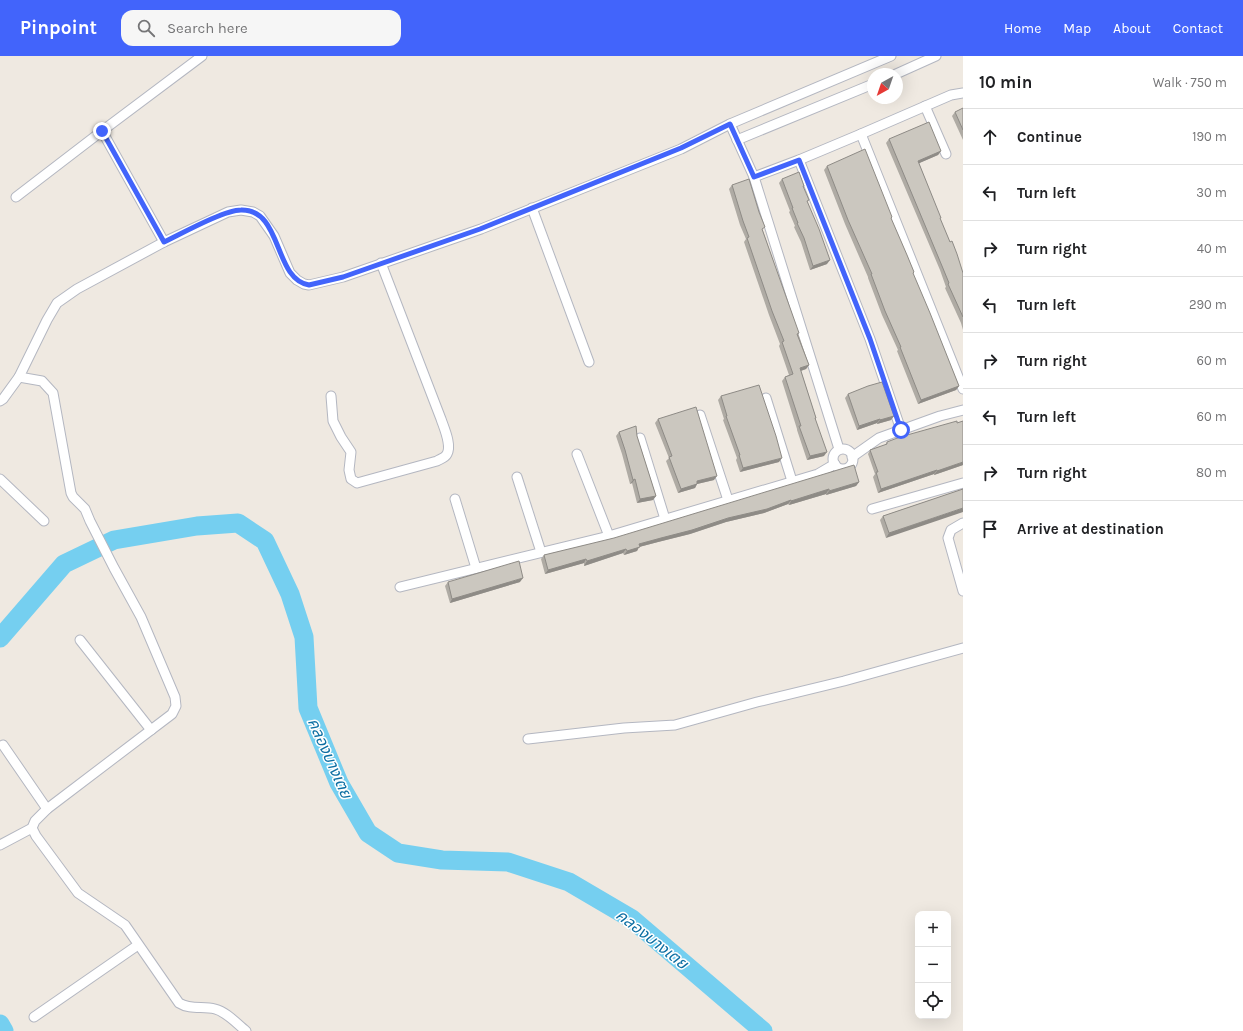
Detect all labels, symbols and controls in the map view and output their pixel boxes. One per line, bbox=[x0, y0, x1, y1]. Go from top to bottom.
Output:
search box bbox=[121, 10, 401, 46]
text: Pinpoint bbox=[20, 17, 97, 39]
icon: search bbox=[135, 17, 157, 39]
text: Search here bbox=[167, 19, 248, 37]
text: Home bbox=[1004, 20, 1041, 37]
text: Map bbox=[1063, 20, 1091, 37]
text: About bbox=[1113, 20, 1151, 37]
text: Contact bbox=[1173, 20, 1223, 37]
north arrow bbox=[867, 68, 903, 104]
text: 10 min bbox=[979, 72, 1032, 92]
text: Walk · 750 m bbox=[1153, 75, 1227, 90]
route end bbox=[93, 122, 111, 140]
icon: ahead bbox=[979, 126, 1001, 148]
text: Continue bbox=[1017, 128, 1082, 146]
text: 190 m bbox=[1192, 129, 1227, 144]
icon: left bbox=[979, 182, 1001, 204]
text: Turn left bbox=[1017, 184, 1076, 202]
text: 30 m bbox=[1196, 185, 1227, 200]
icon: right bbox=[979, 238, 1001, 260]
text: Turn right bbox=[1017, 240, 1087, 258]
text: 40 m bbox=[1197, 241, 1227, 256]
icon: left bbox=[979, 294, 1001, 316]
text: Turn left bbox=[1017, 296, 1076, 314]
text: 290 m bbox=[1189, 297, 1227, 312]
icon: right bbox=[979, 350, 1001, 372]
text: Turn right bbox=[1017, 352, 1087, 370]
text: 60 m bbox=[1197, 353, 1227, 368]
icon: left bbox=[979, 406, 1001, 428]
text: Turn left bbox=[1017, 408, 1076, 426]
text: 60 m bbox=[1197, 409, 1227, 424]
route start bbox=[892, 421, 910, 439]
icon: right bbox=[979, 462, 1001, 484]
text: Turn right bbox=[1017, 464, 1087, 482]
text: 80 m bbox=[1196, 465, 1227, 480]
icon: arrive bbox=[979, 518, 1001, 540]
text: Arrive at destination bbox=[1017, 520, 1164, 538]
water label: คลองบางเตย bbox=[304, 715, 357, 802]
water label: คลองบางเตย bbox=[612, 905, 693, 974]
map controls bbox=[915, 911, 951, 1019]
button: + bbox=[915, 911, 951, 947]
button: − bbox=[915, 947, 951, 983]
button: locate bbox=[915, 983, 951, 1019]

